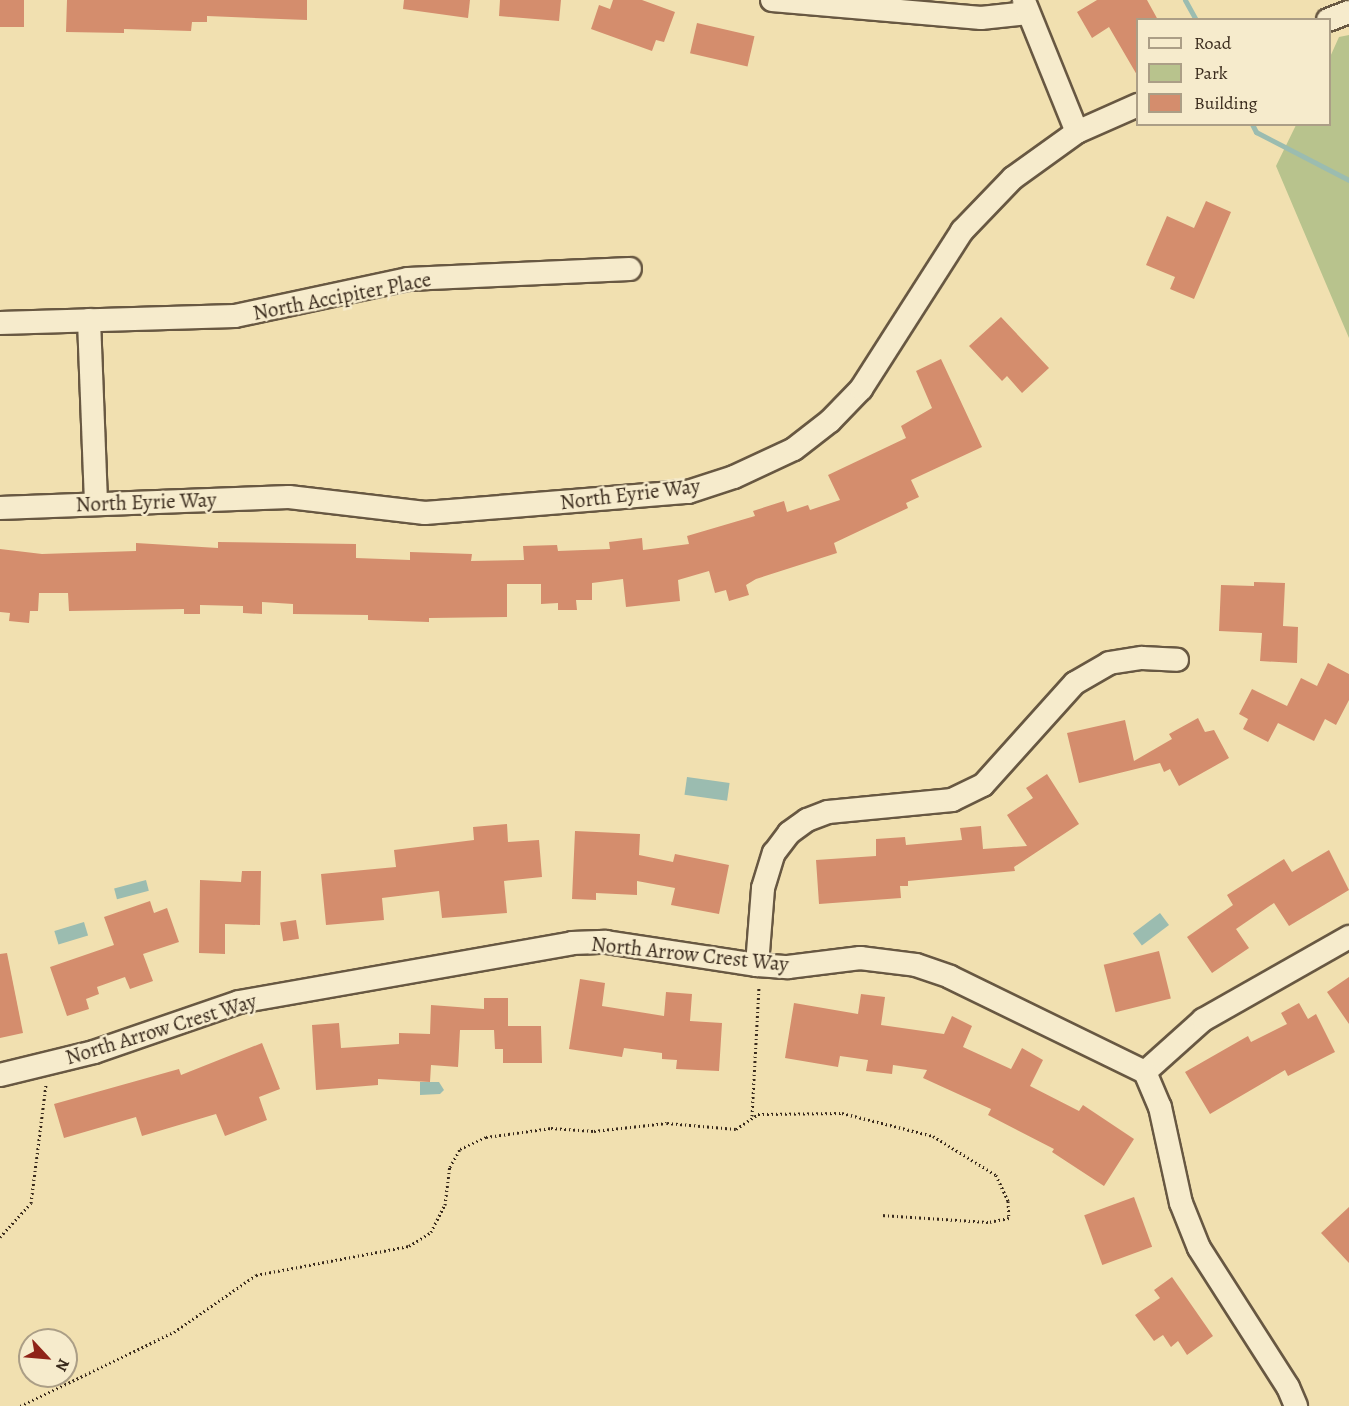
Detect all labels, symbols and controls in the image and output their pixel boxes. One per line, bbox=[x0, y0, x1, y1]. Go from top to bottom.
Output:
legend bbox=[1136, 18, 1331, 126]
text: Road bbox=[1194, 31, 1231, 55]
text: Park bbox=[1194, 61, 1228, 85]
text: Building bbox=[1194, 91, 1258, 115]
street label: North Accipiter Place bbox=[251, 266, 433, 326]
street label: North Eyrie Way bbox=[559, 473, 701, 515]
street label: North Eyrie Way bbox=[75, 487, 217, 517]
street label: North Arrow Crest Way bbox=[590, 931, 790, 977]
street label: North Arrow Crest Way bbox=[62, 988, 260, 1070]
north arrow bbox=[18, 1328, 78, 1388]
text: N bbox=[50, 1355, 75, 1375]

